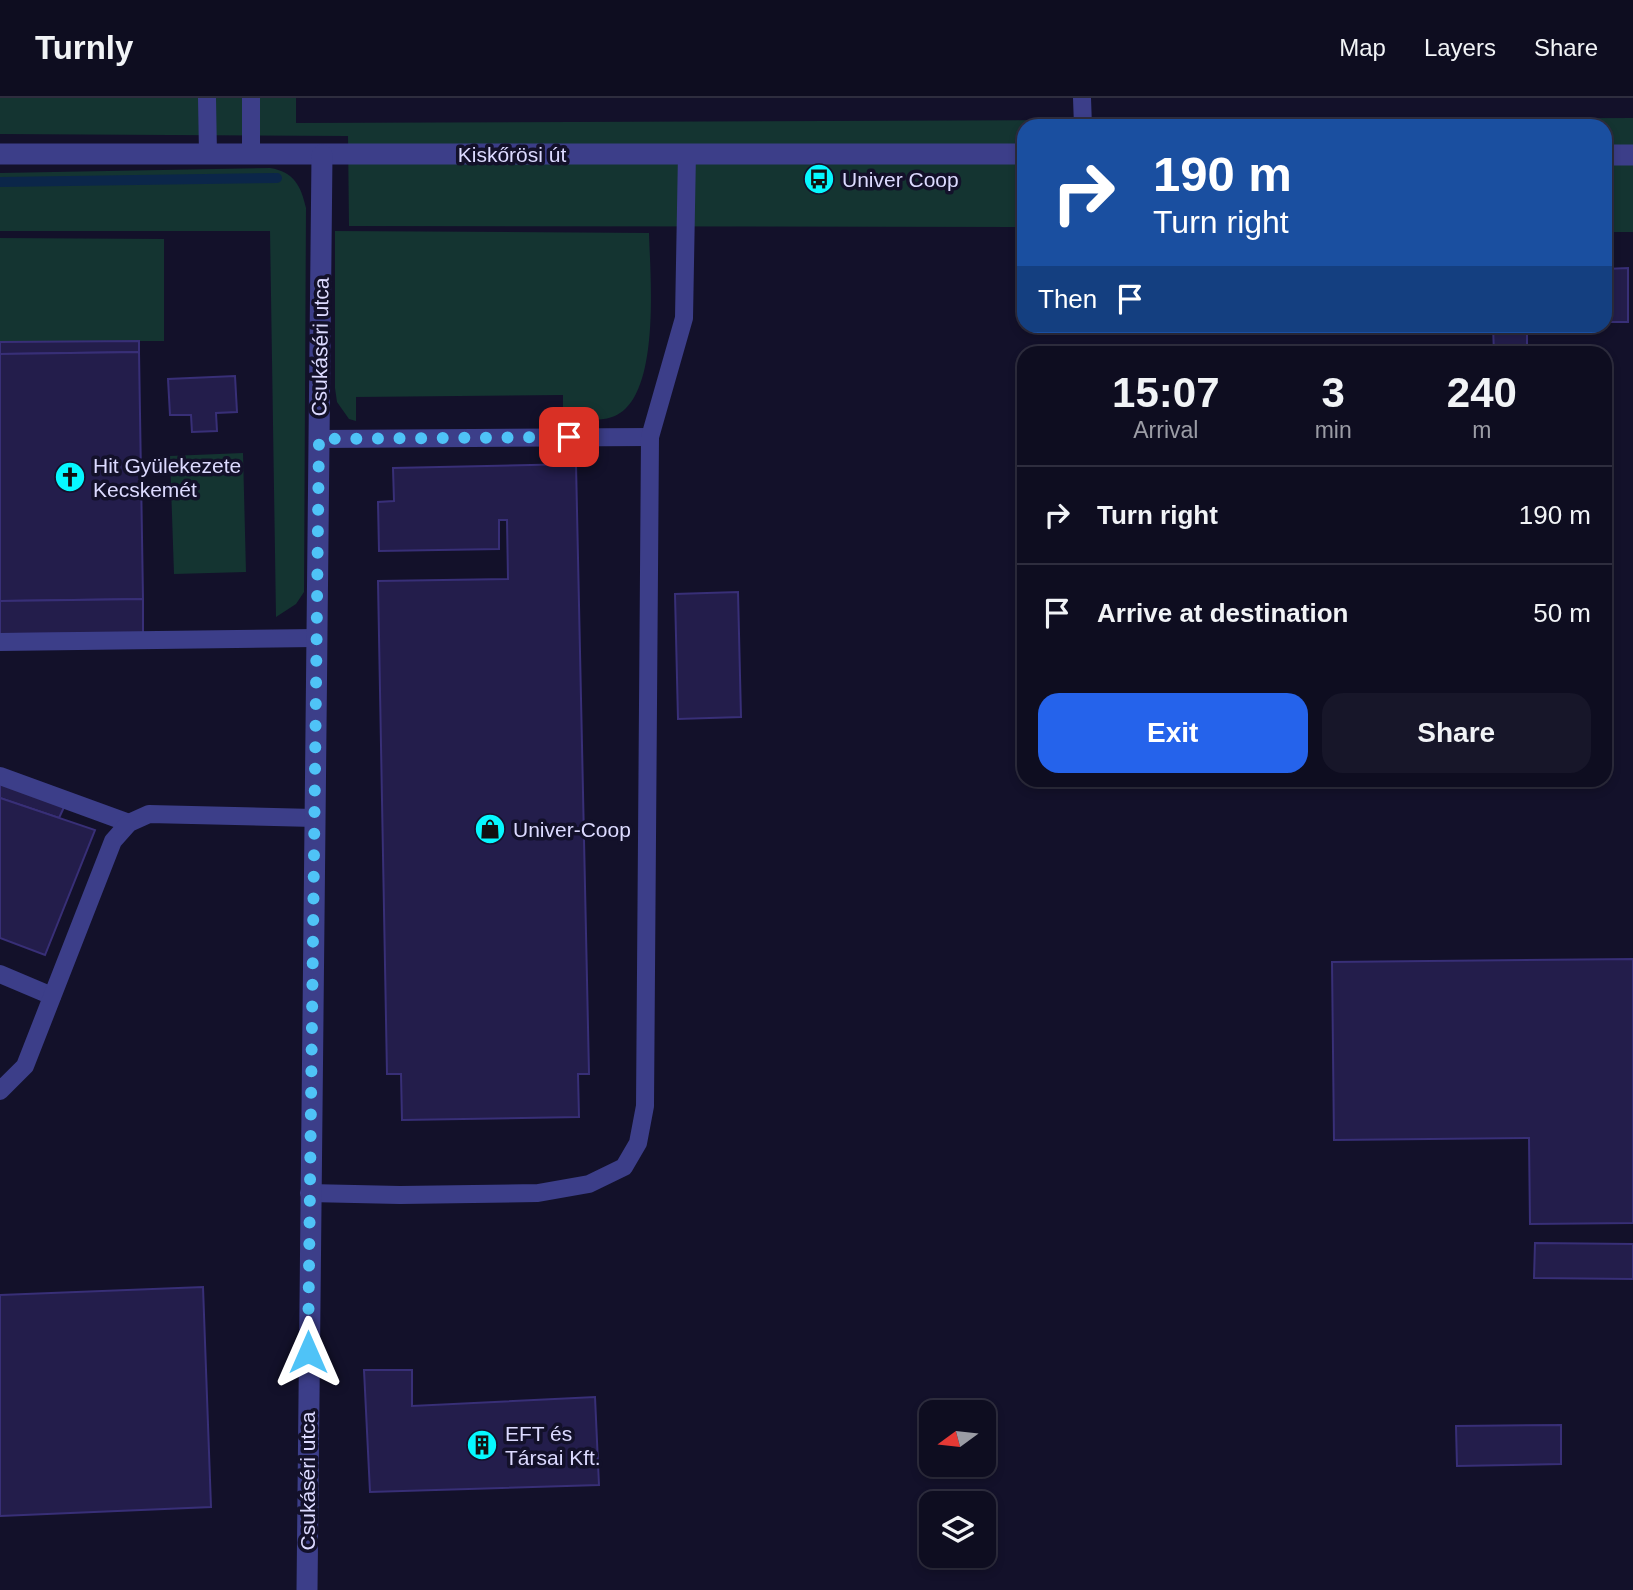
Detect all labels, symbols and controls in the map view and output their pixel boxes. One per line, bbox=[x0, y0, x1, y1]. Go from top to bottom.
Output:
text: Turnly bbox=[35, 29, 133, 66]
text: Map bbox=[1339, 34, 1386, 61]
text: Layers bbox=[1424, 34, 1496, 61]
text: Share bbox=[1534, 34, 1598, 61]
street label: Kiskőrösi út bbox=[458, 143, 566, 166]
icon: right bbox=[1038, 147, 1129, 238]
text: 190 m bbox=[1153, 147, 1292, 201]
bus stop icon: Univer Coop bbox=[802, 162, 836, 196]
place label: Univer Coop bbox=[842, 168, 959, 191]
text: Turn right bbox=[1153, 204, 1289, 240]
street label: Csukáséri utca bbox=[307, 277, 333, 417]
icon: arrive bbox=[1111, 280, 1149, 318]
text: Then bbox=[1038, 284, 1097, 314]
text: 15:07 bbox=[1112, 369, 1220, 416]
text: 3 bbox=[1321, 369, 1345, 416]
text: 240 bbox=[1447, 369, 1517, 416]
pin bbox=[539, 407, 599, 467]
text: Arrival bbox=[1133, 417, 1198, 443]
text: min bbox=[1315, 417, 1352, 443]
text: m bbox=[1472, 417, 1491, 443]
icon: arrive bbox=[550, 418, 588, 456]
place label: Hit Gyülekezete Kecskemét bbox=[93, 454, 241, 501]
church icon: Hit Gyülekezete Kecskemét bbox=[53, 460, 87, 494]
icon: right bbox=[1038, 496, 1076, 534]
text: Turn right bbox=[1097, 500, 1218, 530]
text: 190 m bbox=[1519, 500, 1591, 530]
icon: arrive bbox=[1038, 594, 1076, 632]
text: Arrive at destination bbox=[1097, 598, 1348, 628]
text: 50 m bbox=[1533, 598, 1591, 628]
button: Exit bbox=[1038, 693, 1308, 773]
button: Share bbox=[1322, 693, 1591, 773]
shop icon: Univer-Coop bbox=[473, 812, 507, 846]
place label: Univer-Coop bbox=[513, 818, 631, 841]
position arrow bbox=[271, 1315, 345, 1389]
north arrow bbox=[919, 1400, 996, 1477]
map controls bbox=[919, 1400, 996, 1568]
street label: Csukáséri utca bbox=[296, 1411, 319, 1550]
place label: EFT és Társai Kft. bbox=[505, 1422, 601, 1469]
building icon: EFT és Társai Kft. bbox=[465, 1428, 499, 1462]
button: layers bbox=[919, 1491, 996, 1568]

